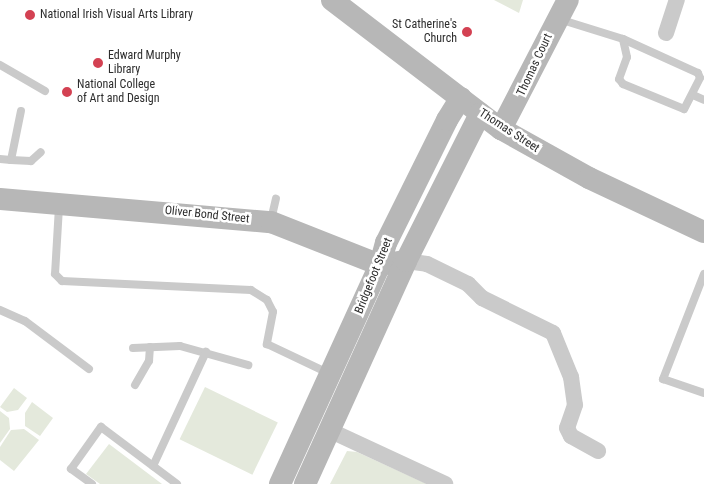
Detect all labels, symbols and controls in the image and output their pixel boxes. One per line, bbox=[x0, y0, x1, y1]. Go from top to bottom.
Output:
place label: National Irish Visual Arts Library bbox=[40, 8, 193, 22]
marker: National Irish Visual Arts Library bbox=[24, 9, 36, 21]
place label: St Catherine's Church bbox=[392, 18, 457, 46]
marker: St Catherine's Church bbox=[461, 26, 473, 38]
street label: Thomas Court bbox=[514, 32, 556, 98]
place label: Edward Murphy Library bbox=[108, 49, 181, 77]
marker: Edward Murphy Library bbox=[92, 57, 104, 69]
place label: National College of Art and Design bbox=[77, 78, 159, 106]
marker: National College of Art and Design bbox=[61, 86, 73, 98]
street label: Thomas Street bbox=[476, 106, 542, 156]
street label: Oliver Bond Street bbox=[164, 203, 250, 227]
street label: Bridgefoot Street bbox=[352, 236, 396, 316]

